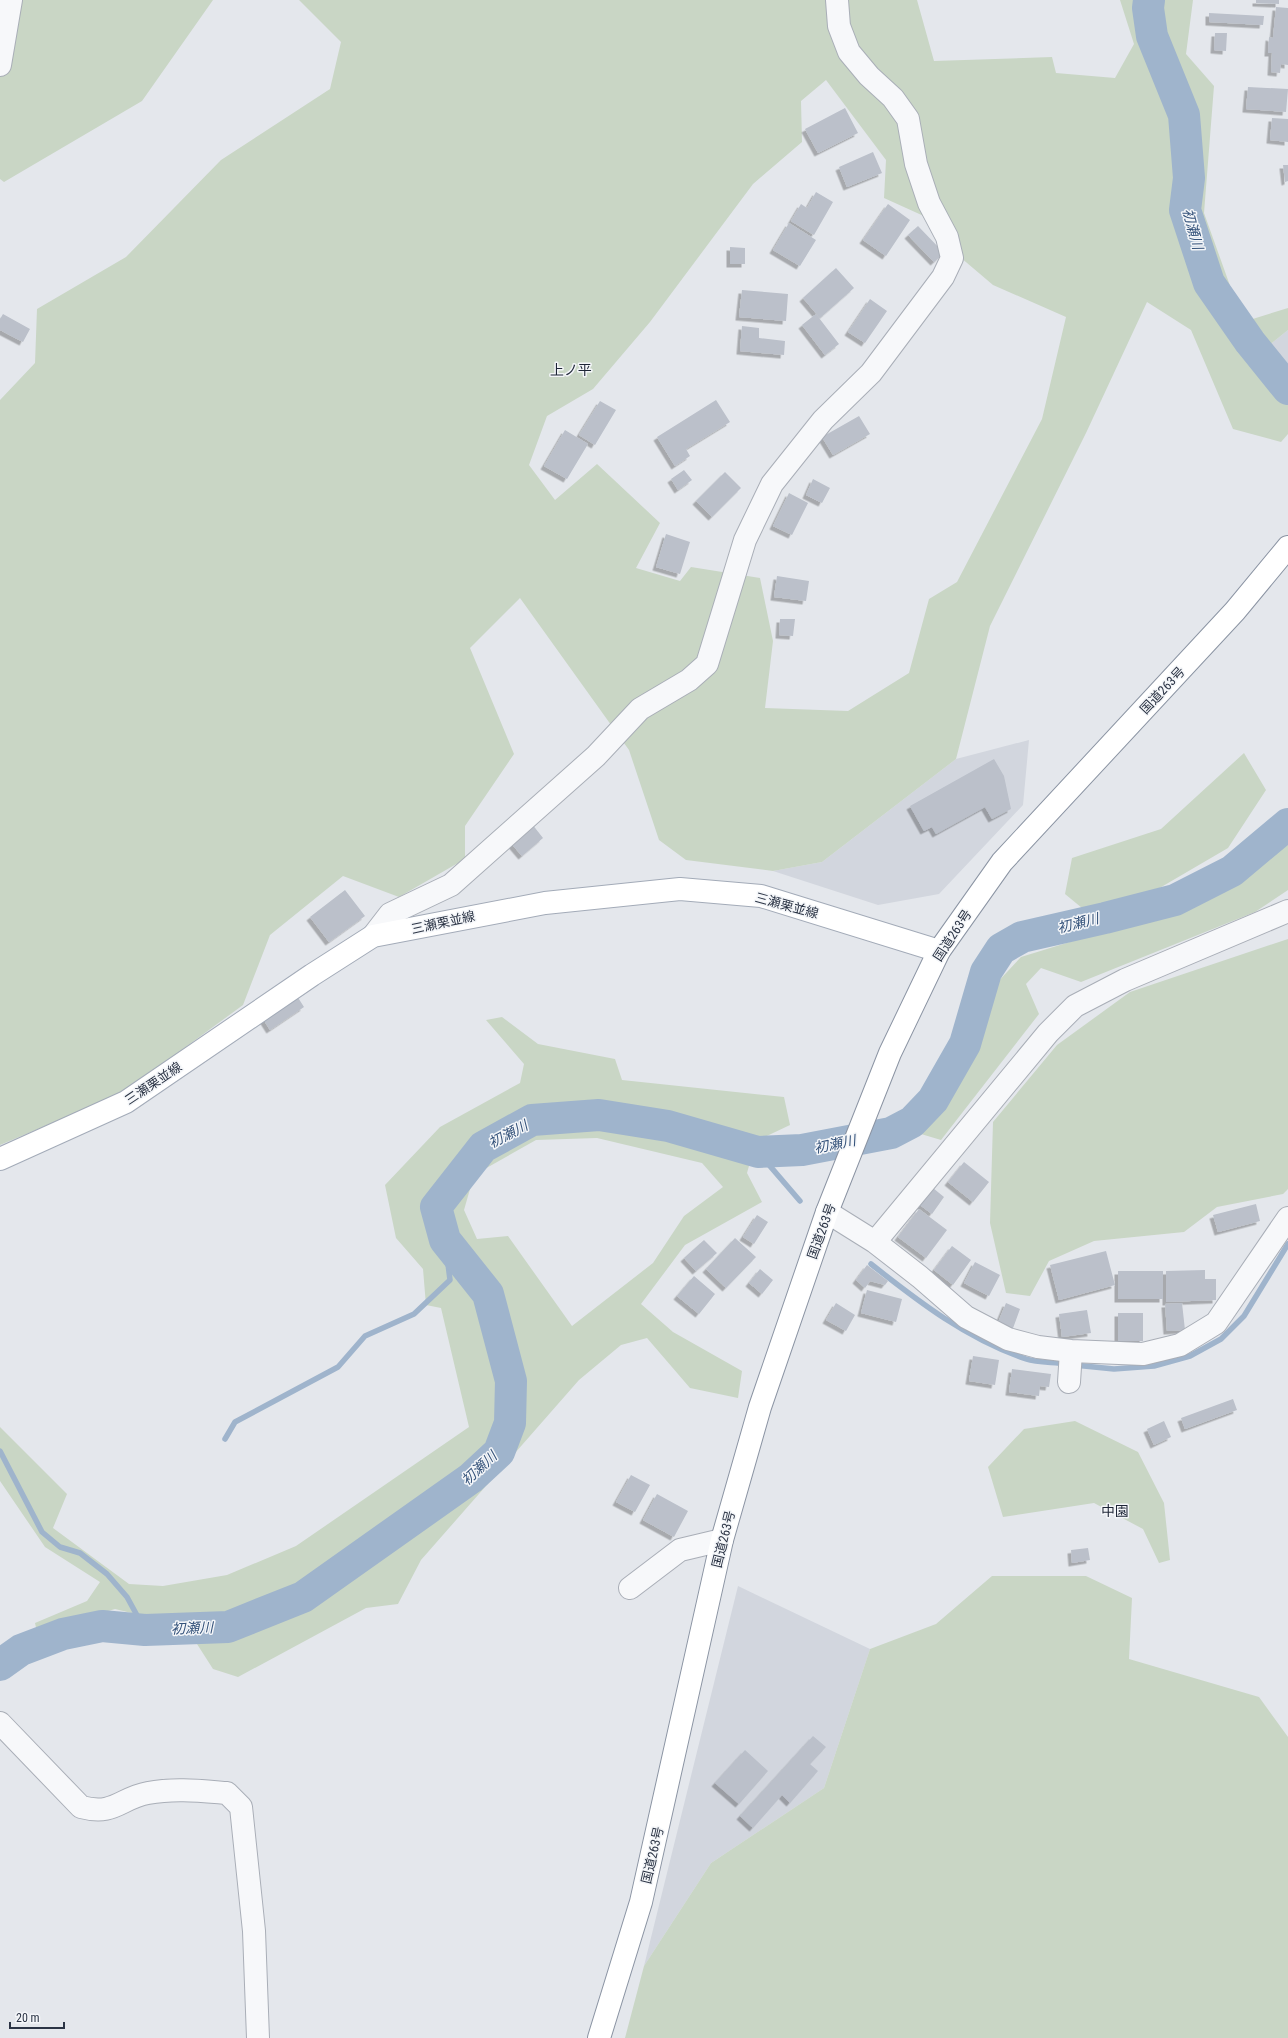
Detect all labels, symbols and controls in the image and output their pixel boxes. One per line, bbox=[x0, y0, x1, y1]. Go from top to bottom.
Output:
water label: 初瀬川 bbox=[1180, 207, 1207, 253]
district label: 上ノ平 bbox=[550, 362, 592, 378]
street label: 国道263号 bbox=[1137, 664, 1188, 717]
street label: 三瀬栗並線 bbox=[754, 890, 820, 921]
street label: 国道263号 bbox=[930, 907, 975, 964]
street label: 三瀬栗並線 bbox=[410, 908, 476, 937]
water label: 初瀬川 bbox=[1056, 910, 1102, 936]
street label: 三瀬栗並線 bbox=[122, 1059, 184, 1108]
water label: 初瀬川 bbox=[486, 1116, 532, 1151]
water label: 初瀬川 bbox=[813, 1132, 859, 1156]
street label: 国道263号 bbox=[804, 1201, 838, 1261]
water label: 初瀬川 bbox=[458, 1446, 501, 1488]
district label: 中園 bbox=[1101, 1503, 1129, 1519]
street label: 国道263号 bbox=[709, 1509, 738, 1569]
water label: 初瀬川 bbox=[171, 1619, 215, 1637]
street label: 国道263号 bbox=[639, 1825, 666, 1885]
scale bar bbox=[10, 2004, 64, 2030]
text: 20 m bbox=[16, 2011, 40, 2025]

